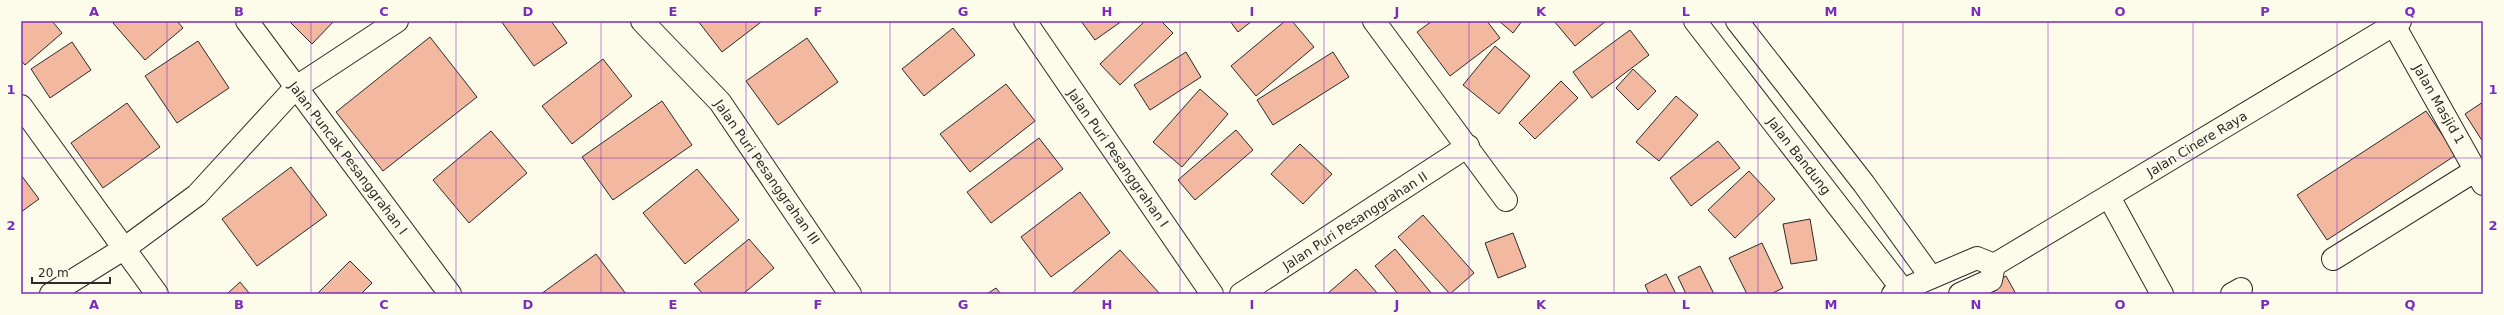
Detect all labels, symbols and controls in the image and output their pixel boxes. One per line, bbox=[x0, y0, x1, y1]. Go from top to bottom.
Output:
text: A bbox=[89, 4, 99, 19]
text: B bbox=[234, 4, 244, 19]
text: C bbox=[379, 4, 389, 19]
text: D bbox=[523, 4, 534, 19]
text: E bbox=[669, 4, 677, 19]
text: F bbox=[814, 4, 822, 19]
text: G bbox=[958, 4, 968, 19]
text: H bbox=[1102, 4, 1112, 19]
text: I bbox=[1250, 4, 1254, 19]
text: J bbox=[1394, 4, 1399, 19]
text: K bbox=[1536, 4, 1547, 19]
text: L bbox=[1682, 4, 1690, 19]
text: M bbox=[1825, 4, 1837, 19]
text: N bbox=[1971, 4, 1981, 19]
text: O bbox=[2114, 4, 2126, 19]
text: P bbox=[2260, 4, 2270, 19]
text: Q bbox=[2404, 4, 2416, 19]
street label: Jalan Masjid 1 bbox=[2410, 61, 2468, 147]
street label: Jalan Puncak Pesanggrahan I bbox=[285, 78, 410, 237]
text: 1 bbox=[6, 82, 16, 97]
text: 1 bbox=[2488, 82, 2498, 97]
street label: Jalan Puri Pesanggrahan I bbox=[1064, 85, 1172, 230]
street label: Jalan Puri Pesanggrahan III bbox=[711, 96, 823, 247]
street label: Jalan Cinere Raya bbox=[2143, 108, 2250, 180]
street label: Jalan Bandung bbox=[1764, 114, 1834, 198]
street label: Jalan Puri Pesanggrahan II bbox=[1279, 169, 1430, 274]
text: 2 bbox=[6, 218, 16, 233]
text: 2 bbox=[2488, 218, 2498, 233]
scale bar bbox=[32, 259, 110, 285]
text: 20 m bbox=[38, 266, 69, 280]
text: A bbox=[89, 297, 99, 312]
text: B bbox=[234, 297, 244, 312]
text: C bbox=[379, 297, 389, 312]
text: D bbox=[523, 297, 534, 312]
text: E bbox=[669, 297, 677, 312]
text: F bbox=[814, 297, 822, 312]
text: G bbox=[958, 297, 968, 312]
text: H bbox=[1102, 297, 1112, 312]
text: I bbox=[1250, 297, 1254, 312]
text: J bbox=[1394, 297, 1399, 312]
text: K bbox=[1536, 297, 1547, 312]
text: L bbox=[1682, 297, 1690, 312]
text: M bbox=[1825, 297, 1837, 312]
text: N bbox=[1971, 297, 1981, 312]
text: O bbox=[2114, 297, 2126, 312]
text: P bbox=[2260, 297, 2270, 312]
text: Q bbox=[2404, 297, 2416, 312]

